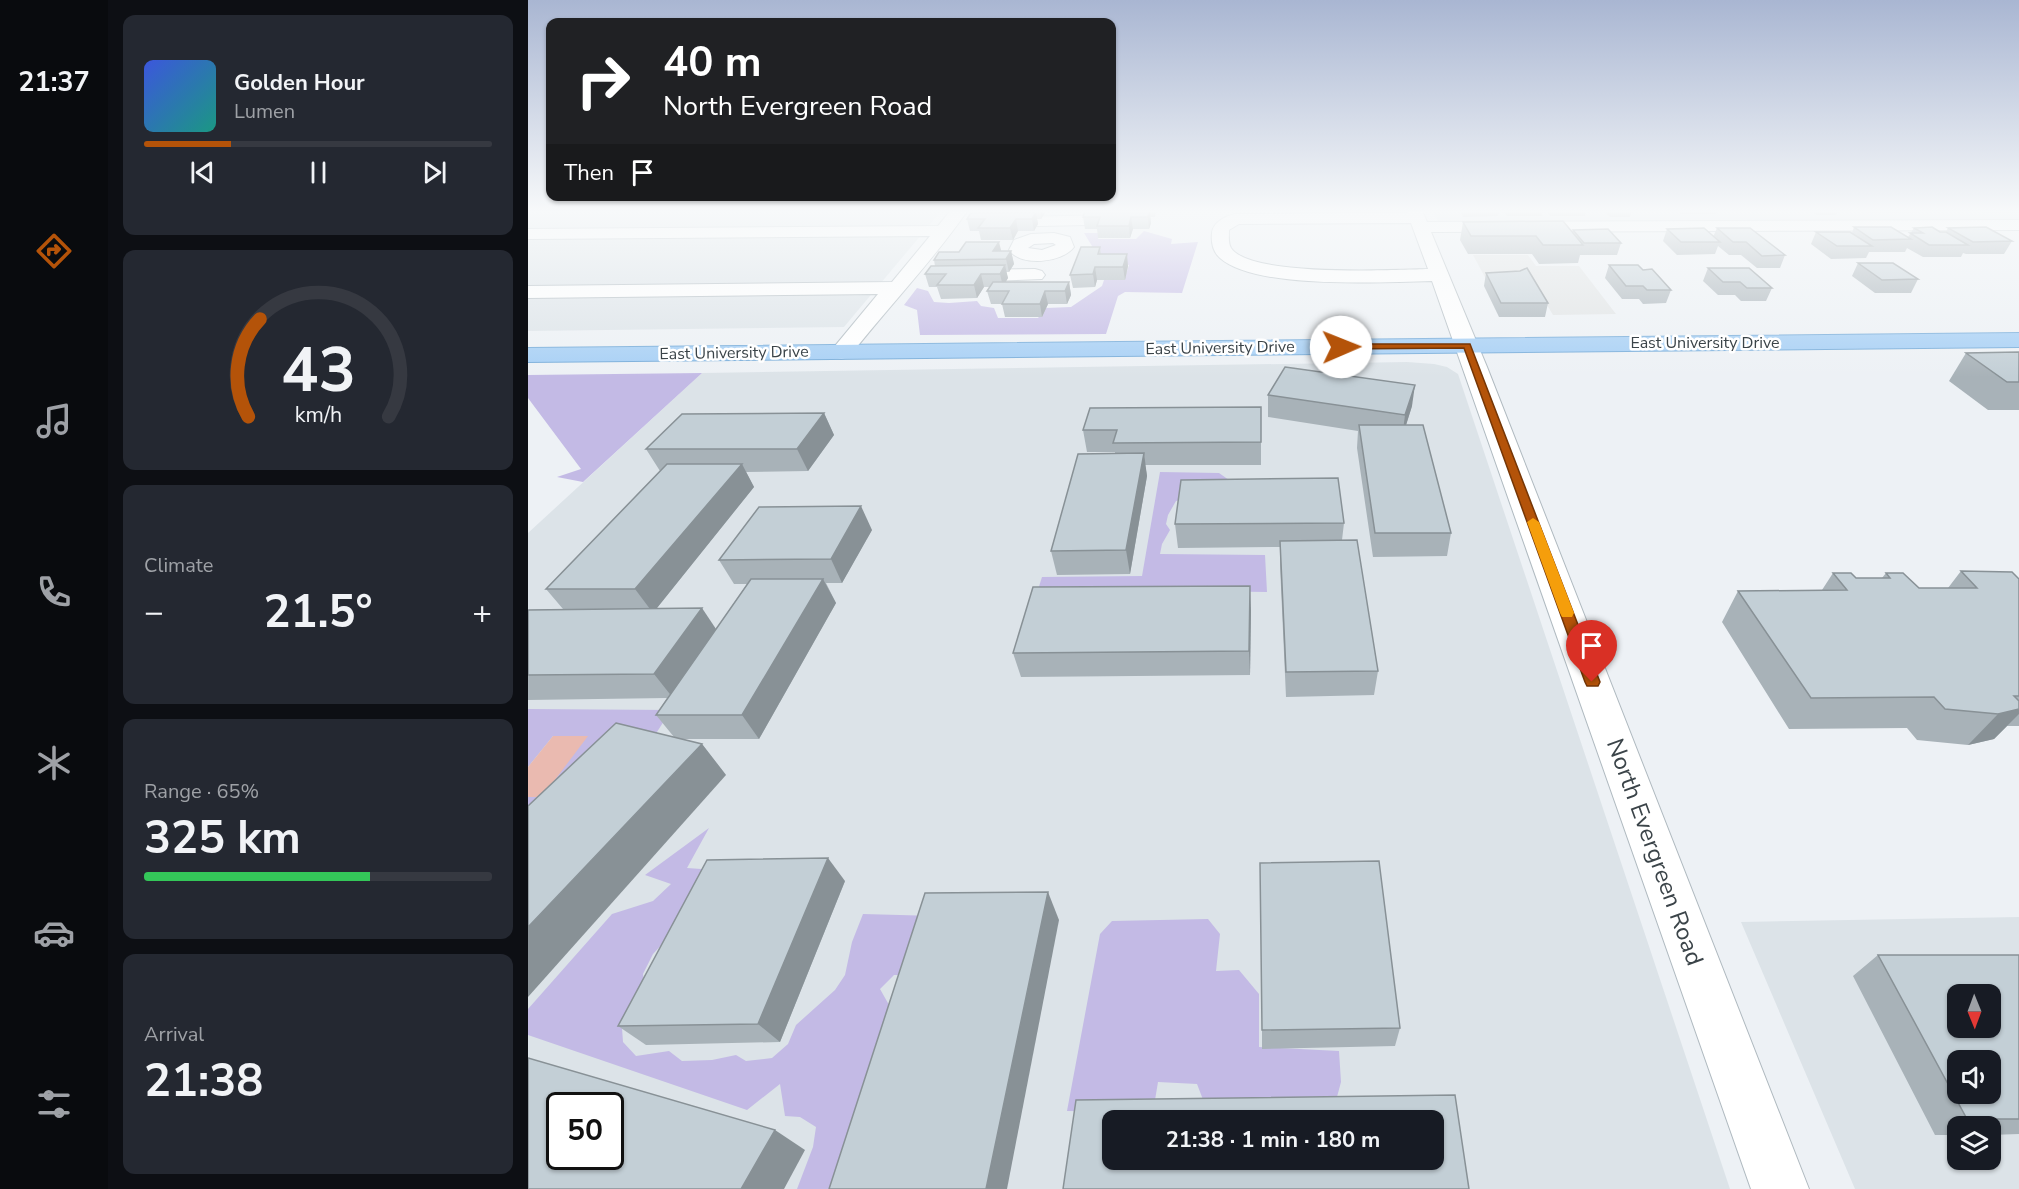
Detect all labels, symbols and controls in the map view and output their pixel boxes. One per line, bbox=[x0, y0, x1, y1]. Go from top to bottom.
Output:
text: 40 m bbox=[663, 34, 762, 91]
icon: right bbox=[564, 42, 642, 120]
text: 21:37 bbox=[18, 64, 90, 101]
text: Golden Hour bbox=[234, 68, 365, 98]
text: North Evergreen Road bbox=[663, 88, 932, 125]
text: Lumen bbox=[234, 98, 295, 125]
icon: previous bbox=[186, 156, 219, 189]
icon: pause bbox=[302, 156, 335, 189]
icon: next bbox=[418, 156, 451, 189]
icon: arrive bbox=[626, 156, 659, 189]
text: Then bbox=[564, 158, 614, 188]
icon: directions bbox=[33, 230, 75, 272]
position arrow bbox=[1309, 315, 1373, 379]
text: 43 bbox=[281, 328, 355, 413]
street label: East University Drive bbox=[1630, 332, 1780, 354]
street label: East University Drive bbox=[1145, 336, 1295, 360]
street label: East University Drive bbox=[659, 341, 809, 365]
icon: music bbox=[33, 400, 75, 442]
text: km/h bbox=[294, 400, 342, 430]
text: Climate bbox=[144, 552, 213, 579]
icon: phone bbox=[33, 571, 75, 613]
text: 21.5° bbox=[263, 582, 373, 643]
text: − bbox=[144, 590, 164, 635]
text: + bbox=[472, 590, 492, 635]
pin bbox=[1566, 620, 1617, 682]
icon: arrive bbox=[1575, 629, 1608, 662]
street label: North Evergreen Road bbox=[1599, 734, 1711, 970]
icon: climate bbox=[33, 742, 75, 784]
text: Range · 65% bbox=[144, 778, 259, 805]
text: 325 km bbox=[144, 808, 301, 869]
icon: car bbox=[33, 912, 75, 954]
north arrow bbox=[1947, 984, 2001, 1038]
map controls bbox=[1947, 984, 2001, 1170]
text: Arrival bbox=[144, 1021, 204, 1048]
button: sound bbox=[1947, 1050, 2001, 1104]
text: 21:38 bbox=[144, 1051, 263, 1112]
icon: filters bbox=[33, 1083, 75, 1125]
speed limit sign: 50 bbox=[546, 1092, 624, 1170]
button: layers bbox=[1947, 1116, 2001, 1170]
text: 21:38 · 1 min · 180 m bbox=[1166, 1125, 1380, 1155]

